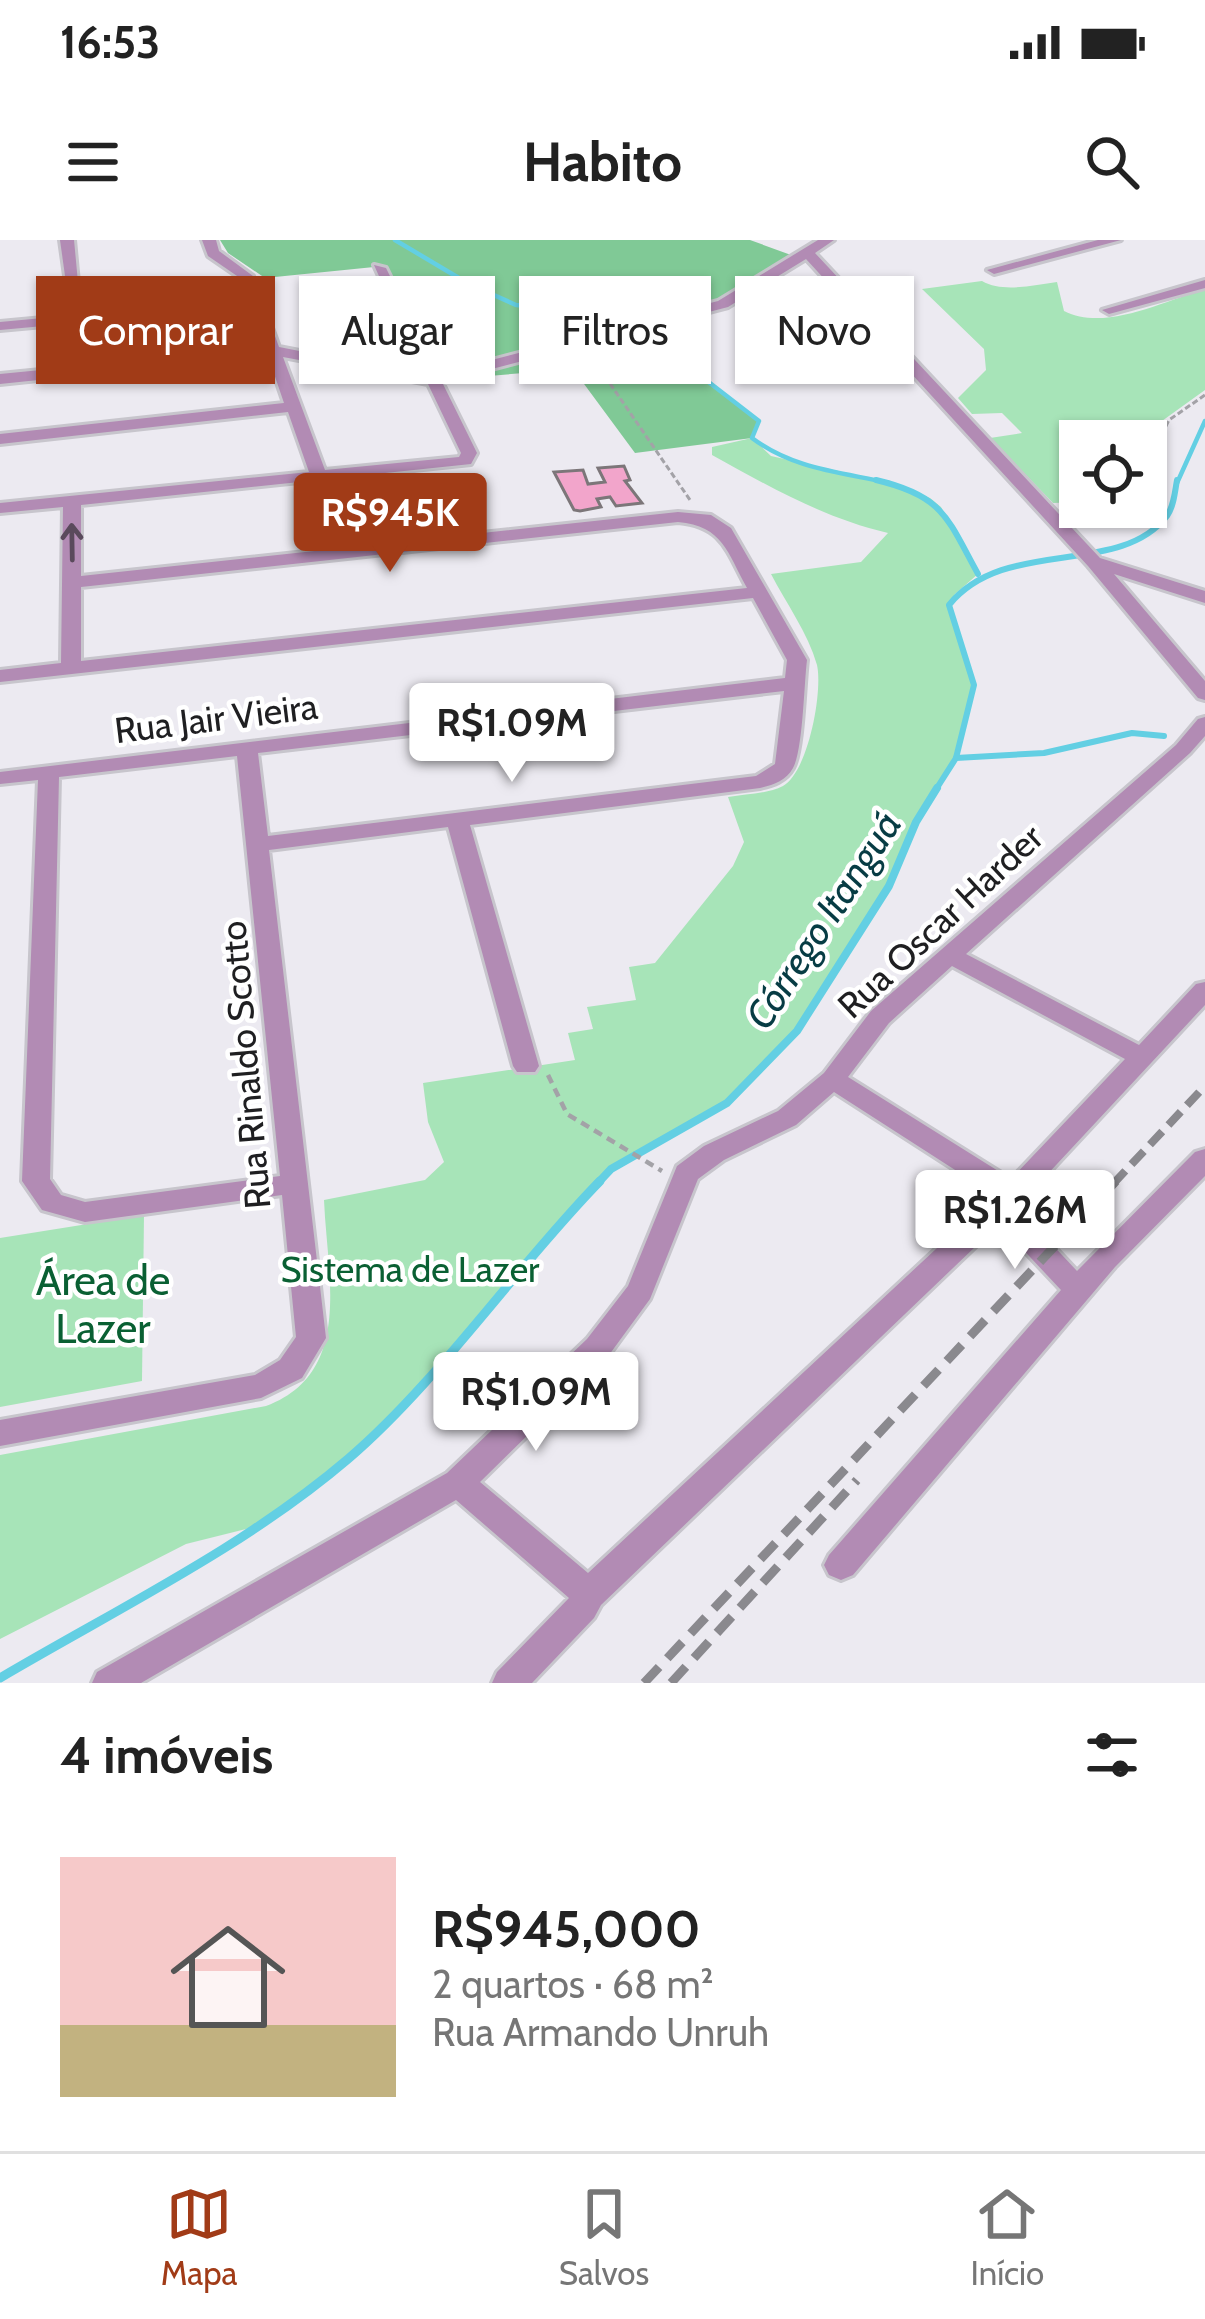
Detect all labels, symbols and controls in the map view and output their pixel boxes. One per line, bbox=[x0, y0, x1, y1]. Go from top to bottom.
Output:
text: 16:53 bbox=[60, 15, 160, 69]
icon: menu bbox=[60, 129, 126, 195]
text: Habito bbox=[523, 129, 682, 195]
icon: search bbox=[1079, 129, 1145, 195]
chip: Comprar bbox=[36, 276, 275, 384]
chip: Alugar bbox=[299, 276, 495, 384]
chip: Filtros bbox=[519, 276, 711, 384]
chip: Novo bbox=[735, 276, 914, 384]
map controls bbox=[1059, 420, 1167, 528]
button: locate bbox=[1059, 420, 1167, 528]
pin: R$945K bbox=[292, 473, 488, 575]
text: R$945K bbox=[321, 488, 459, 536]
one-way arrow bbox=[61, 523, 83, 562]
pin: R$1.09M bbox=[401, 683, 623, 785]
street label: Rua Jair Vieira bbox=[112, 684, 320, 752]
text: R$1.09M bbox=[436, 698, 588, 746]
water label: Córrego Itanguá bbox=[735, 802, 911, 1038]
street label: Rua Oscar Harder bbox=[828, 814, 1052, 1027]
street label: Rua Rinaldo Scotto bbox=[210, 919, 280, 1211]
pin: R$1.26M bbox=[904, 1170, 1126, 1272]
text: R$1.26M bbox=[942, 1185, 1088, 1233]
park label: Sistema de Lazer bbox=[281, 1247, 540, 1291]
park label: Área de Lazer bbox=[36, 1254, 170, 1354]
pin: R$1.09M bbox=[425, 1352, 647, 1454]
text: R$1.09M bbox=[460, 1367, 612, 1415]
icon: filters bbox=[1079, 1722, 1145, 1788]
text: 4 imóveis bbox=[60, 1724, 273, 1786]
text: R$945,000 bbox=[432, 1898, 701, 1960]
icon: home bbox=[156, 1905, 300, 2049]
text: 2 quartos · 68 m² bbox=[432, 1960, 714, 2008]
text: Rua Armando Unruh bbox=[432, 2008, 769, 2056]
tab: Mapa bbox=[161, 2181, 237, 2293]
tab: Salvos bbox=[559, 2181, 649, 2293]
tab: Início bbox=[971, 2181, 1044, 2293]

